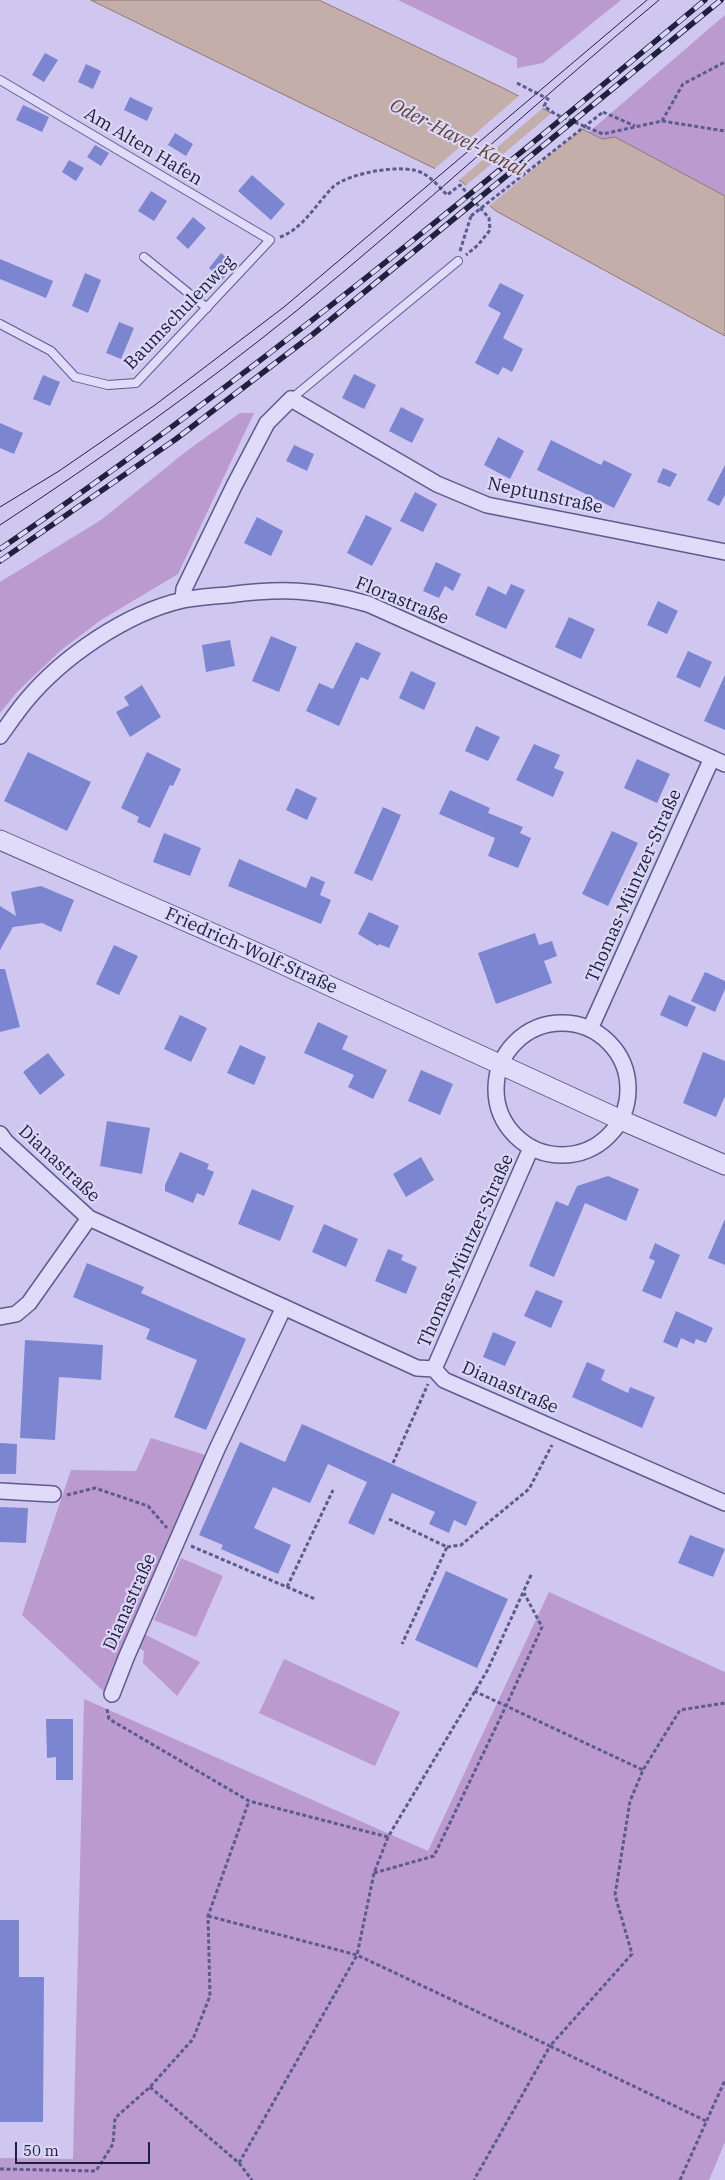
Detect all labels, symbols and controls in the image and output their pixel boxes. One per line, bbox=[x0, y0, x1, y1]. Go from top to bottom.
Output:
water label: Oder-Havel-Kanal bbox=[386, 94, 528, 182]
street label: Am Alten Hafen bbox=[80, 103, 206, 191]
street label: Baumschulenweg bbox=[120, 251, 240, 375]
street label: Neptunstraße bbox=[485, 473, 605, 519]
street label: Florastraße bbox=[352, 573, 452, 629]
street label: Thomas-Müntzer-Straße bbox=[582, 786, 686, 986]
street label: Friedrich-Wolf-Straße bbox=[161, 903, 341, 999]
street label: Dianastraße bbox=[14, 1121, 104, 1207]
street label: Thomas-Müntzer-Straße bbox=[414, 1151, 518, 1351]
street label: Dianastraße bbox=[458, 1357, 562, 1419]
street label: Dianastraße bbox=[99, 1550, 161, 1654]
scale bar bbox=[18, 2132, 152, 2164]
text: 50 m bbox=[23, 2141, 59, 2160]

